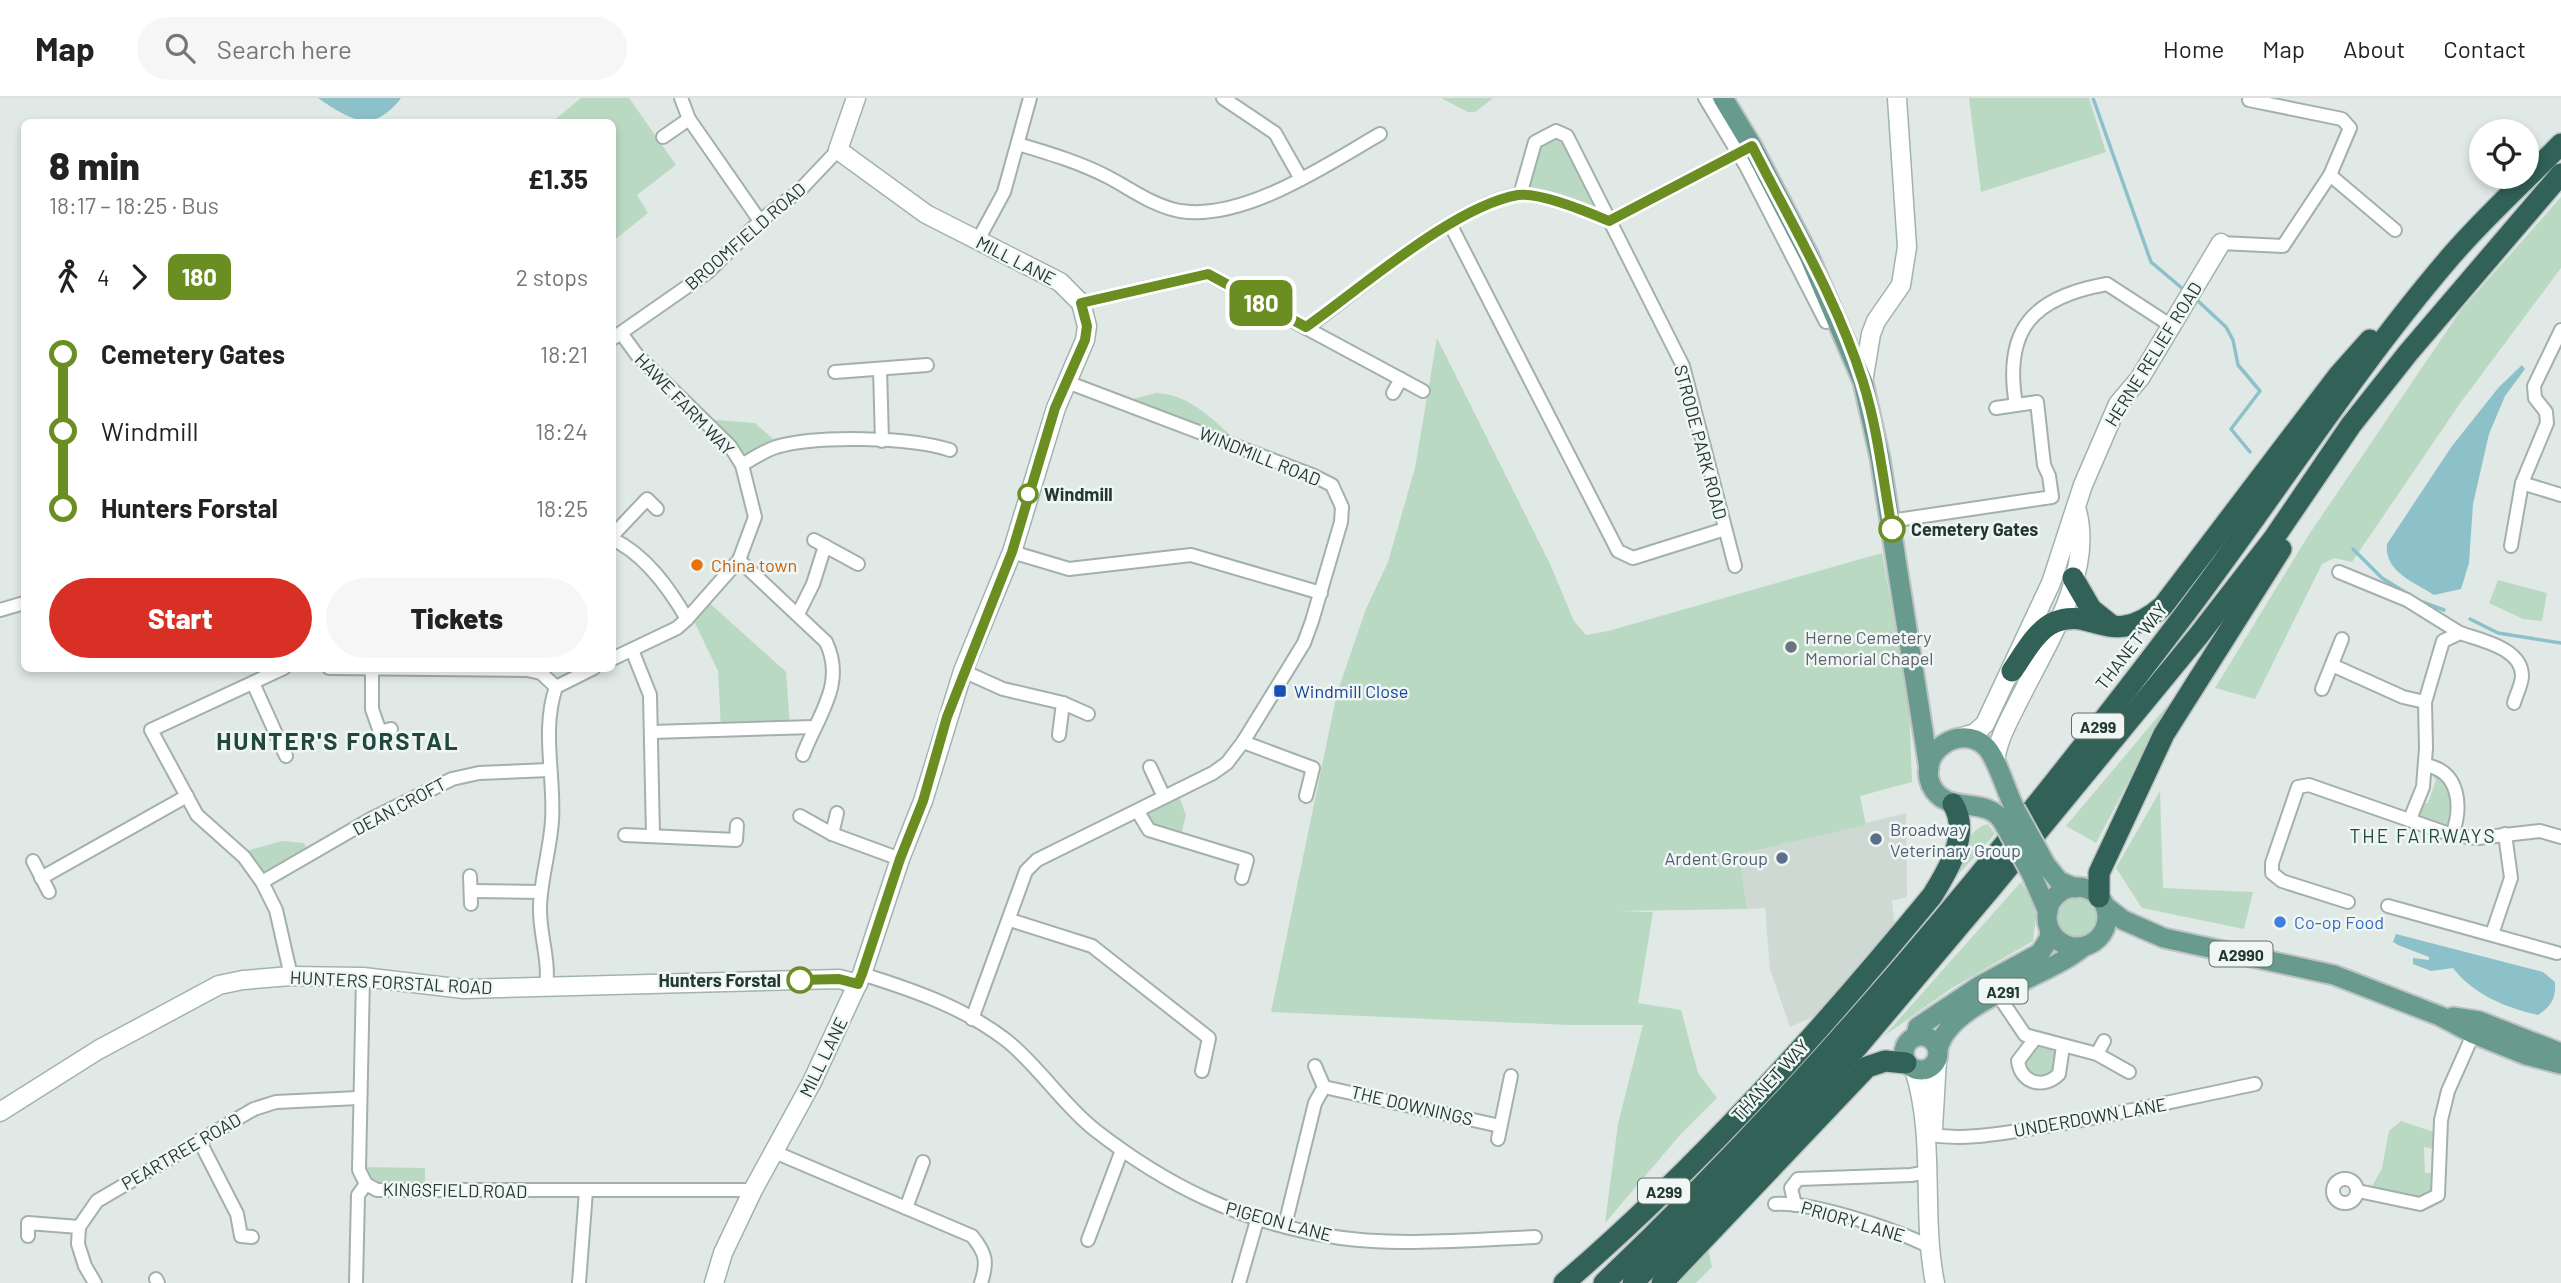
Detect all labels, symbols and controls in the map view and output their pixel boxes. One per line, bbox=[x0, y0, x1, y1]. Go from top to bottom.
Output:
search box bbox=[137, 17, 627, 80]
text: Map bbox=[35, 28, 95, 68]
icon: search bbox=[161, 29, 199, 67]
text: Search here bbox=[217, 33, 352, 64]
text: Home bbox=[2163, 34, 2224, 63]
text: Map bbox=[2262, 34, 2305, 63]
text: About bbox=[2343, 34, 2405, 63]
text: Contact bbox=[2443, 34, 2526, 63]
map controls bbox=[2469, 119, 2539, 189]
button: locate bbox=[2469, 119, 2539, 189]
text: 8 min bbox=[49, 142, 140, 188]
text: £1.35 bbox=[528, 163, 588, 194]
street label: BROOMFIELD ROAD bbox=[680, 178, 810, 294]
text: 18:17 – 18:25 · Bus bbox=[49, 191, 219, 219]
street label: MILL LANE bbox=[973, 231, 1059, 289]
icon: walk bbox=[49, 258, 87, 296]
icon: forward bbox=[120, 258, 158, 296]
text: 180 bbox=[182, 262, 217, 291]
text: 4 bbox=[97, 263, 110, 291]
text: 2 stops bbox=[516, 263, 588, 291]
street label: HERNE RELIEF ROAD bbox=[2100, 278, 2206, 430]
line badge: 180 bbox=[1221, 280, 1301, 326]
text: 180 bbox=[1243, 288, 1279, 317]
text: Cemetery Gates bbox=[101, 338, 285, 369]
text: 18:21 bbox=[540, 340, 588, 368]
street label: HAWE FARM WAY bbox=[631, 348, 739, 460]
street label: STRODE PARK ROAD bbox=[1670, 362, 1732, 522]
text: Windmill bbox=[101, 415, 199, 446]
text: 18:24 bbox=[535, 417, 588, 445]
street label: WINDMILL ROAD bbox=[1196, 422, 1324, 490]
place label: Windmill bbox=[1044, 483, 1113, 505]
marker: Windmill bbox=[1018, 484, 1038, 504]
text: Hunters Forstal bbox=[101, 492, 278, 523]
text: 18:25 bbox=[536, 494, 588, 522]
marker: Cemetery Gates bbox=[1879, 516, 1905, 542]
place label: Cemetery Gates bbox=[1911, 518, 2038, 540]
place label: China town bbox=[711, 554, 797, 576]
marker: China town bbox=[689, 557, 705, 573]
button: Start bbox=[49, 578, 312, 658]
button: Tickets bbox=[326, 578, 588, 658]
street label: THANET WAY bbox=[2090, 598, 2172, 694]
place label: Herne Cemetery Memorial Chapel bbox=[1805, 626, 1933, 669]
marker: Herne Cemetery Memorial Chapel bbox=[1783, 639, 1799, 655]
place label: Windmill Close bbox=[1294, 680, 1408, 702]
marker: Windmill Close bbox=[1272, 683, 1288, 699]
road number: A299 bbox=[2072, 713, 2124, 738]
district label: HUNTER'S FORSTAL bbox=[216, 726, 460, 755]
street label: DEAN CROFT bbox=[349, 772, 449, 840]
place label: Broadway Veterinary Group bbox=[1890, 818, 2021, 861]
district label: THE FAIRWAYS bbox=[2349, 824, 2497, 847]
marker: Broadway Veterinary Group bbox=[1868, 831, 1884, 847]
place label: Ardent Group bbox=[1664, 847, 1768, 869]
marker: Ardent Group bbox=[1774, 850, 1790, 866]
place label: Co-op Food bbox=[2294, 911, 2384, 933]
marker: Co-op Food bbox=[2272, 914, 2288, 930]
road number: A2990 bbox=[2210, 942, 2272, 967]
street label: HUNTERS FORSTAL ROAD bbox=[289, 966, 493, 998]
marker: Hunters Forstal bbox=[787, 967, 813, 993]
place label: Hunters Forstal bbox=[659, 969, 781, 991]
road number: A291 bbox=[1979, 978, 2028, 1004]
street label: MILL LANE bbox=[794, 1013, 852, 1101]
street label: THANET WAY bbox=[1727, 1035, 1813, 1125]
street label: THE DOWNINGS bbox=[1349, 1080, 1475, 1130]
street label: UNDERDOWN LANE bbox=[2012, 1093, 2168, 1141]
street label: PEARTREE ROAD bbox=[117, 1108, 245, 1194]
street label: KINGSFIELD ROAD bbox=[383, 1178, 527, 1202]
road number: A299 bbox=[1638, 1178, 1690, 1204]
street label: PIGEON LANE bbox=[1224, 1196, 1334, 1246]
street label: PRIORY LANE bbox=[1799, 1196, 1907, 1246]

